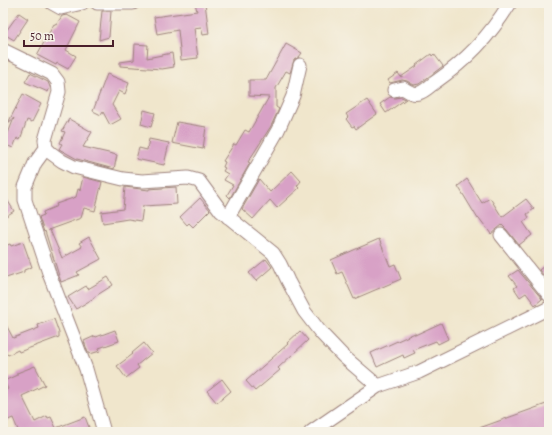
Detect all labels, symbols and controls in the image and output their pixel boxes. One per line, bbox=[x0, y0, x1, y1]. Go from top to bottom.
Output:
scale bar bbox=[24, 22, 113, 48]
text: 50 m bbox=[30, 28, 54, 44]

